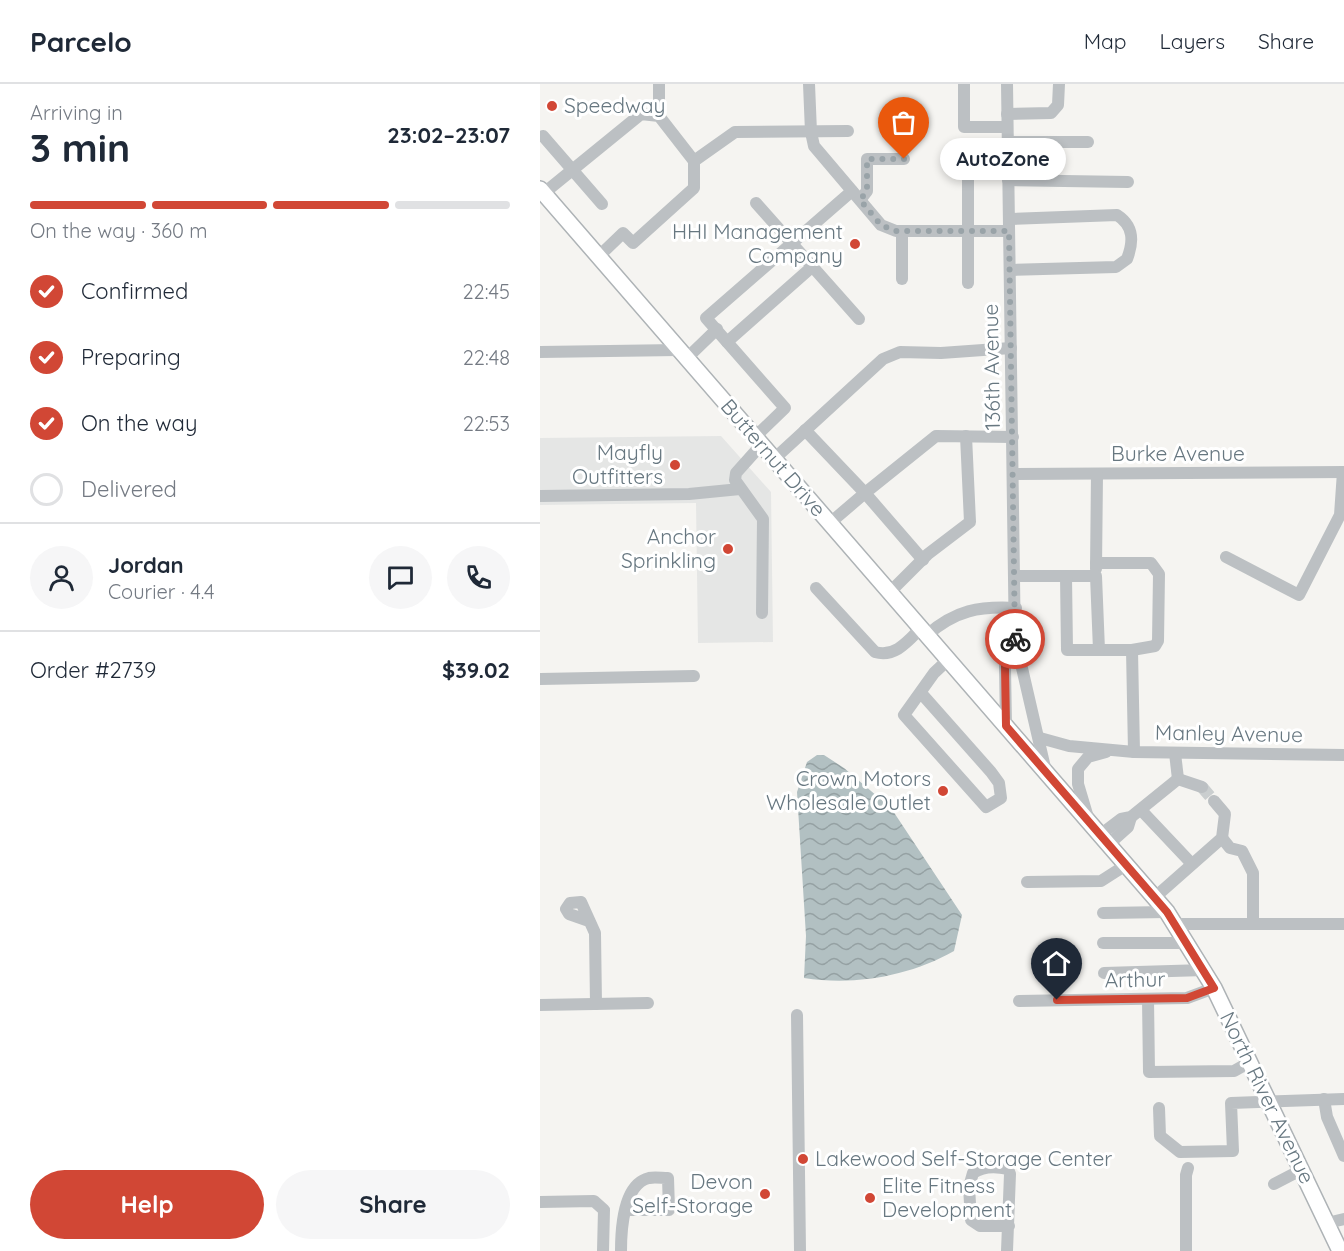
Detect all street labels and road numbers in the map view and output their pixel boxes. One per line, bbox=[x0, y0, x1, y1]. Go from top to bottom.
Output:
street label: 136th Avenue bbox=[977, 303, 1005, 431]
street label: Butternut Drive bbox=[716, 393, 832, 521]
street label: Burke Avenue bbox=[1111, 440, 1245, 466]
street label: Manley Avenue bbox=[1155, 719, 1303, 747]
street label: Arthur bbox=[1104, 965, 1166, 993]
street label: North River Avenue bbox=[1215, 1007, 1321, 1188]

